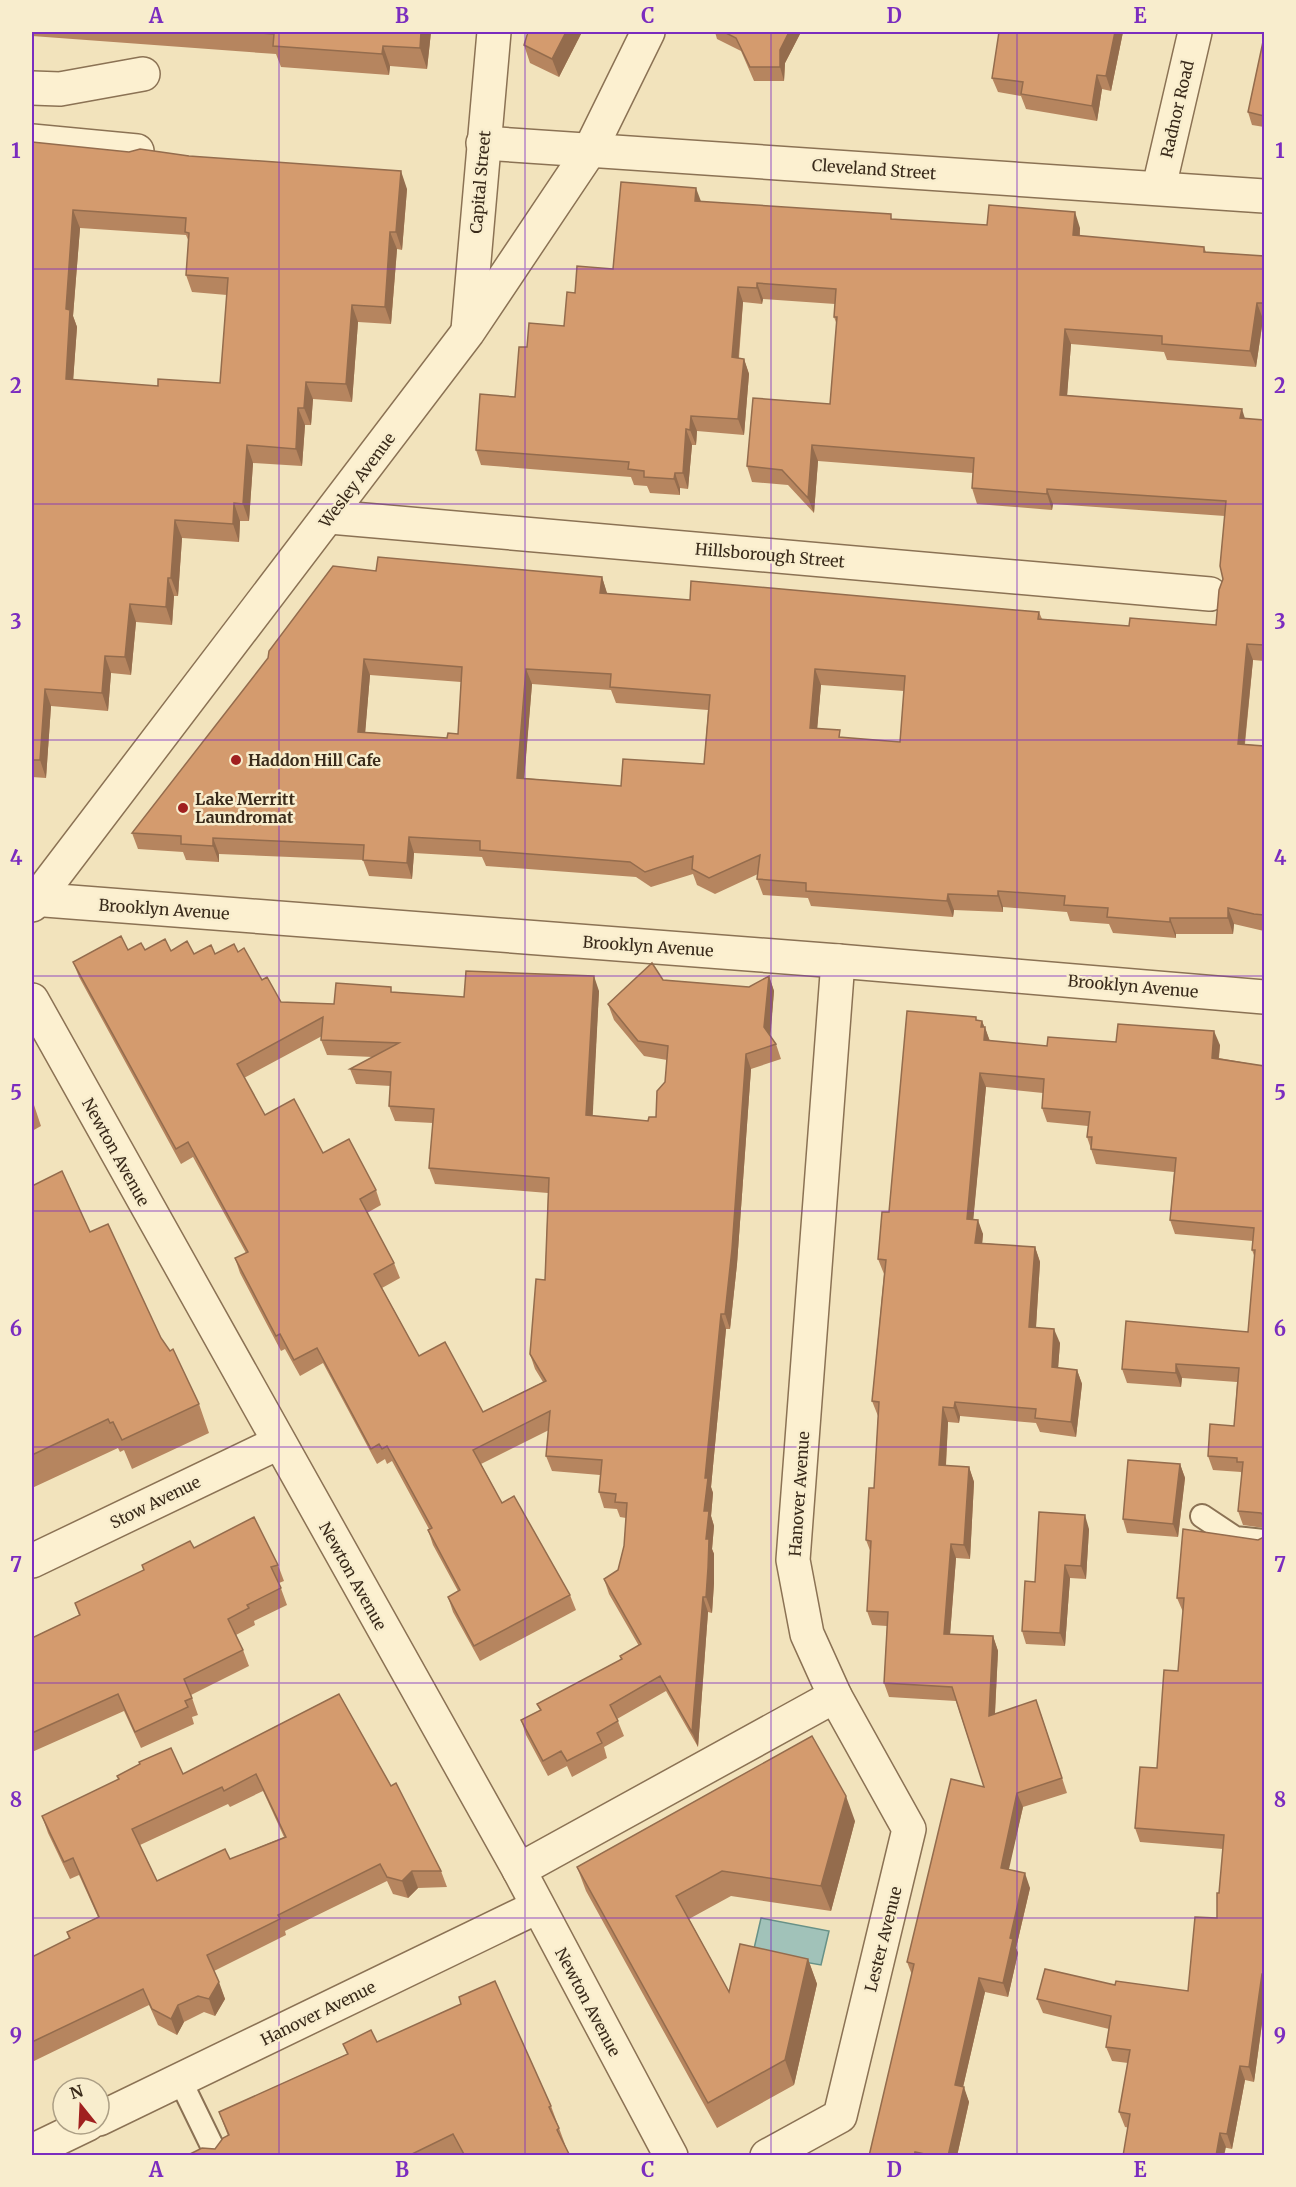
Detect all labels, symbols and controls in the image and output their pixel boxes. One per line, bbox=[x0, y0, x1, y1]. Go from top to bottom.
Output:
text: A bbox=[148, 3, 164, 28]
text: B bbox=[395, 3, 409, 28]
text: C bbox=[641, 3, 655, 28]
text: D bbox=[886, 3, 902, 28]
text: E bbox=[1133, 3, 1147, 28]
street label: Radnor Road bbox=[1156, 58, 1198, 160]
street label: Capital Street bbox=[466, 129, 495, 234]
text: 1 bbox=[11, 138, 21, 163]
text: 1 bbox=[1275, 138, 1285, 163]
street label: Cleveland Street bbox=[811, 155, 938, 183]
text: 2 bbox=[10, 373, 22, 398]
text: 2 bbox=[1274, 373, 1286, 398]
street label: Wesley Avenue bbox=[314, 428, 399, 532]
street label: Hillsborough Street bbox=[694, 538, 846, 572]
text: 3 bbox=[10, 609, 22, 634]
text: 3 bbox=[1274, 609, 1286, 634]
place label: Haddon Hill Cafe bbox=[248, 750, 381, 770]
marker: Haddon Hill Cafe bbox=[229, 753, 243, 767]
place label: Lake Merritt Laundromat bbox=[195, 789, 296, 827]
marker: Lake Merritt Laundromat bbox=[176, 801, 190, 815]
text: 4 bbox=[10, 845, 23, 870]
text: 4 bbox=[1274, 845, 1287, 870]
street label: Brooklyn Avenue bbox=[98, 894, 230, 924]
street label: Brooklyn Avenue bbox=[582, 931, 714, 961]
street label: Brooklyn Avenue bbox=[1067, 970, 1199, 1002]
text: 5 bbox=[10, 1080, 22, 1105]
text: 5 bbox=[1274, 1080, 1286, 1105]
street label: Newton Avenue bbox=[78, 1095, 154, 1209]
text: 6 bbox=[10, 1316, 22, 1341]
text: 6 bbox=[1274, 1316, 1286, 1341]
street label: Hanover Avenue bbox=[785, 1431, 813, 1557]
street label: Stow Avenue bbox=[107, 1472, 203, 1532]
street label: Newton Avenue bbox=[315, 1519, 391, 1633]
text: 7 bbox=[10, 1552, 22, 1577]
text: 7 bbox=[1274, 1552, 1286, 1577]
text: 8 bbox=[10, 1787, 22, 1812]
text: 8 bbox=[1274, 1787, 1286, 1812]
street label: Lester Avenue bbox=[860, 1884, 906, 1994]
street label: Newton Avenue bbox=[551, 1944, 625, 2060]
street label: Hanover Avenue bbox=[257, 1976, 379, 2050]
text: 9 bbox=[10, 2023, 22, 2048]
text: 9 bbox=[1274, 2023, 1286, 2048]
north arrow bbox=[51, 2076, 111, 2136]
text: N bbox=[67, 2080, 86, 2103]
text: A bbox=[148, 2157, 164, 2182]
text: B bbox=[395, 2157, 409, 2182]
text: C bbox=[641, 2157, 655, 2182]
text: D bbox=[886, 2157, 902, 2182]
text: E bbox=[1133, 2157, 1147, 2182]

